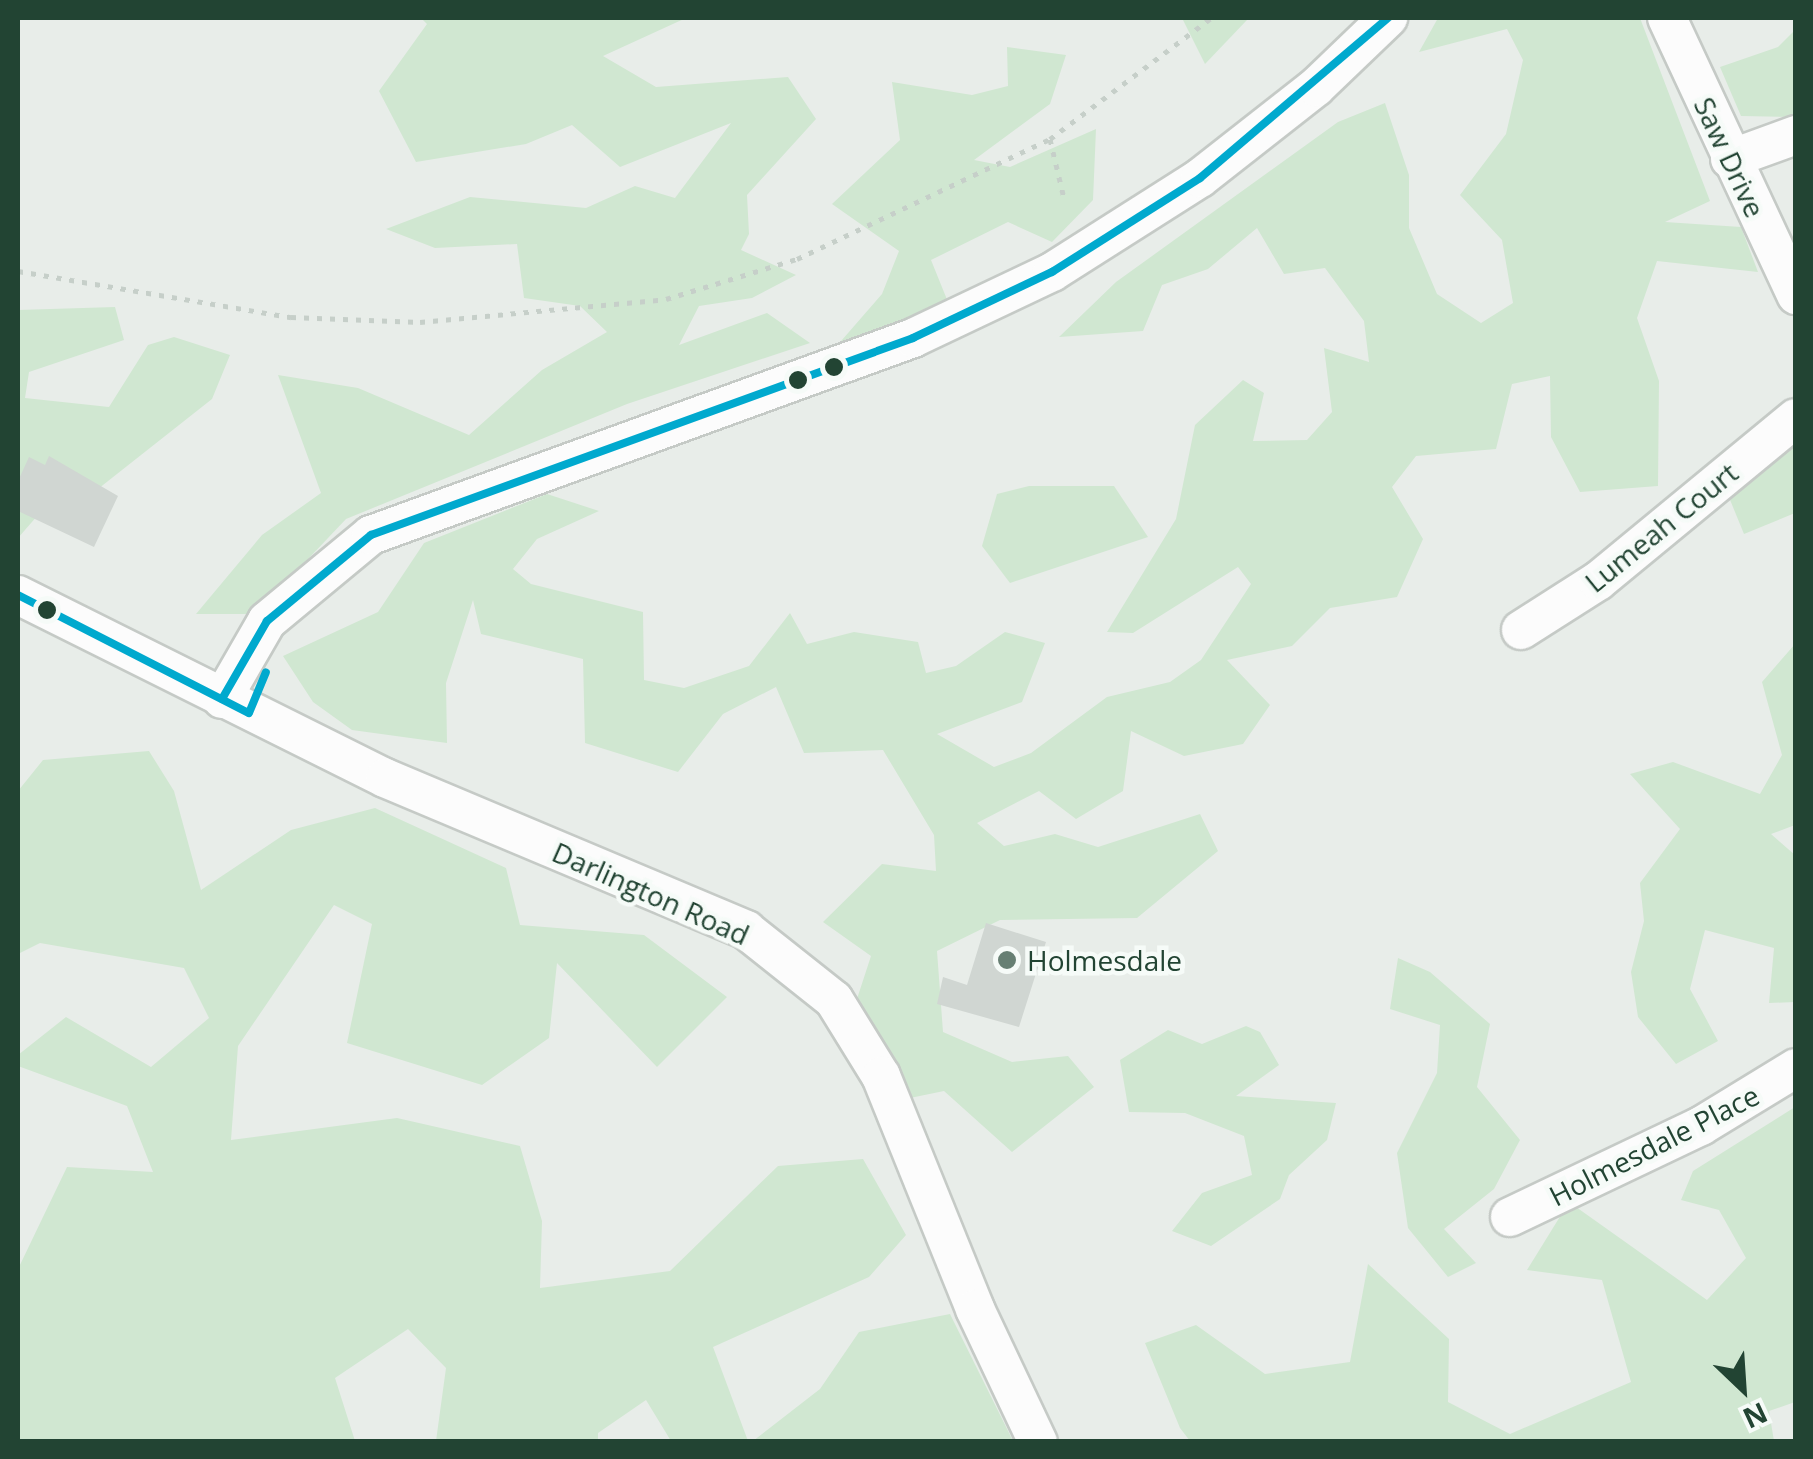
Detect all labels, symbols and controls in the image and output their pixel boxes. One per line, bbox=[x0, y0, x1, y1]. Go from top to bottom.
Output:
street label: Saw Drive bbox=[1688, 92, 1772, 222]
unlabelled marker bbox=[824, 357, 844, 377]
unlabelled marker bbox=[788, 370, 808, 390]
street label: Lumeah Court bbox=[1578, 455, 1744, 599]
unlabelled marker bbox=[37, 600, 57, 620]
street label: Darlington Road bbox=[547, 835, 755, 951]
place label: Holmesdale bbox=[1027, 943, 1182, 977]
marker: Holmesdale bbox=[996, 949, 1018, 971]
street label: Holmesdale Place bbox=[1544, 1078, 1764, 1212]
north arrow bbox=[1693, 1339, 1793, 1439]
text: N bbox=[1737, 1394, 1774, 1438]

